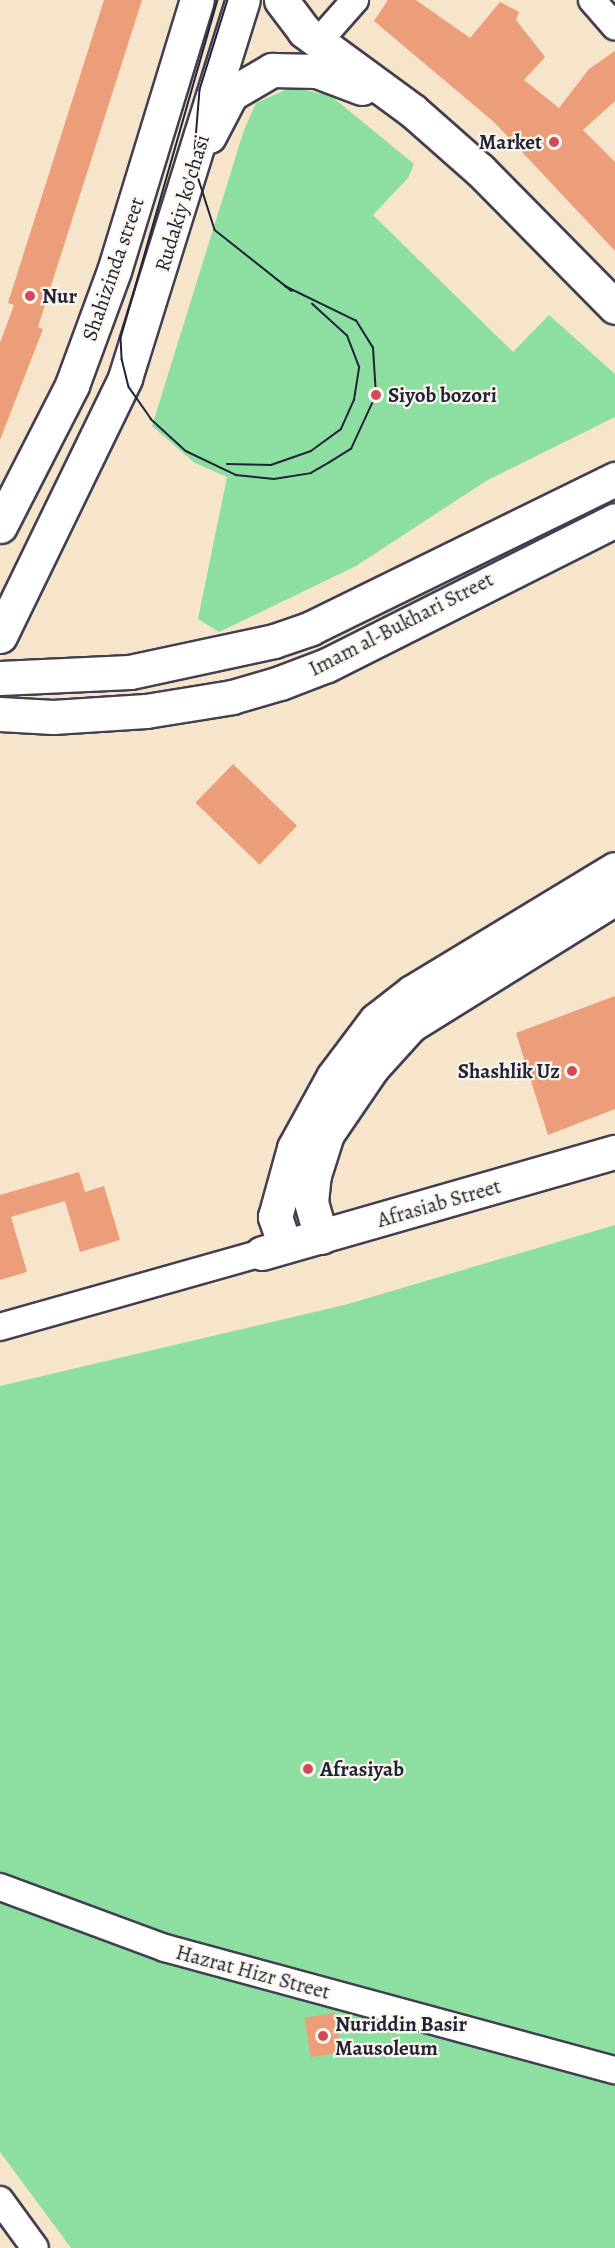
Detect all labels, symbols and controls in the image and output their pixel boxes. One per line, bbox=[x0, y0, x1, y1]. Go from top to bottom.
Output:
place label: Market bbox=[479, 129, 542, 155]
street label: Rudakiy ko'chasi bbox=[149, 132, 215, 274]
marker: Market bbox=[547, 135, 561, 149]
street label: Shahizinda street bbox=[77, 194, 149, 344]
place label: Nur bbox=[42, 283, 77, 309]
marker: Nur bbox=[23, 289, 37, 303]
place label: Siyob bozori bbox=[388, 382, 497, 408]
marker: Siyob bozori bbox=[369, 388, 383, 402]
street label: Imam al-Bukhari Street bbox=[305, 567, 497, 681]
place label: Shashlik Uz bbox=[458, 1058, 560, 1084]
marker: Shashlik Uz bbox=[565, 1064, 579, 1078]
street label: Afrasiab Street bbox=[374, 1173, 504, 1233]
place label: Afrasiyab bbox=[320, 1756, 404, 1782]
marker: Afrasiyab bbox=[301, 1762, 315, 1776]
street label: Hazrat Hizr Street bbox=[173, 1939, 333, 2005]
place label: Nuriddin Basir Mausoleum bbox=[335, 2011, 467, 2061]
marker: Nuriddin Basir Mausoleum bbox=[316, 2029, 330, 2043]

